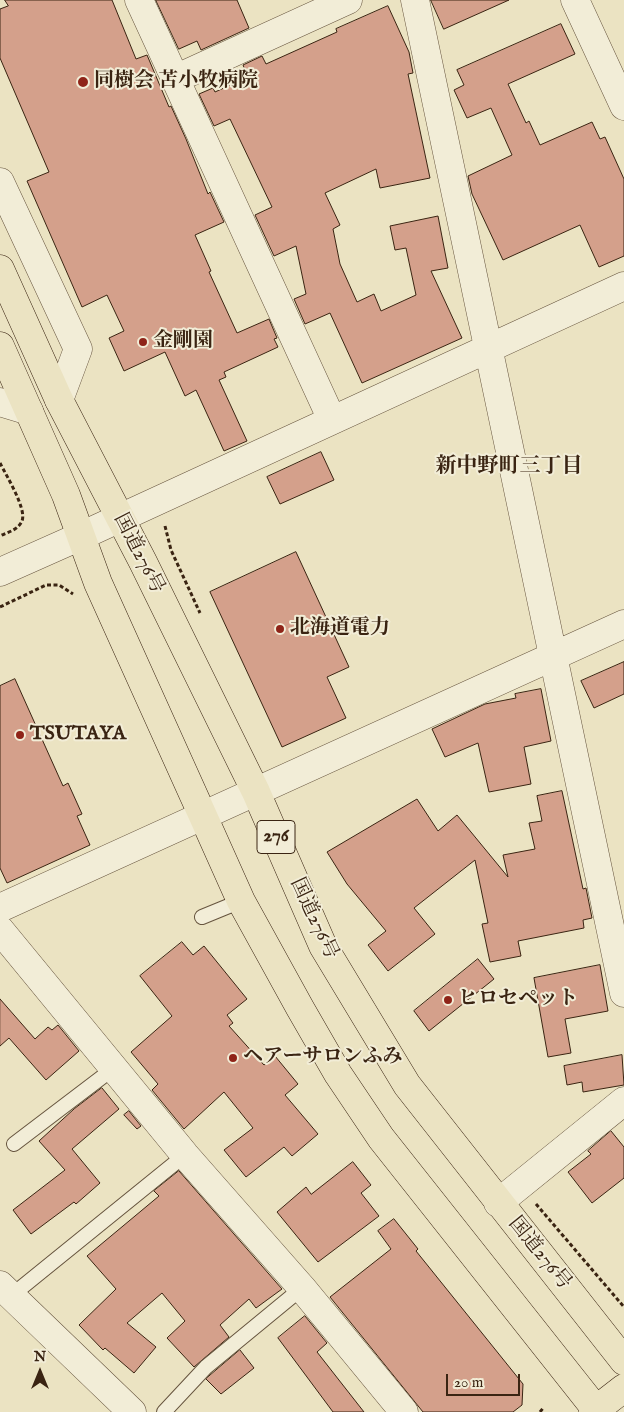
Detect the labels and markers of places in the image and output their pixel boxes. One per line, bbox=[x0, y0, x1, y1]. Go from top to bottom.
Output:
place label: 同樹会 苫小牧病院 bbox=[94, 70, 258, 94]
marker: 同樹会 苫小牧病院 bbox=[76, 75, 90, 89]
place label: 金剛園 bbox=[153, 330, 213, 354]
marker: 金剛園 bbox=[137, 336, 149, 348]
place label: 北海道電力 bbox=[290, 617, 390, 641]
marker: 北海道電力 bbox=[274, 623, 286, 635]
place label: TSUTAYA bbox=[30, 723, 126, 747]
marker: TSUTAYA bbox=[14, 729, 26, 741]
place label: ヒロセペット bbox=[458, 988, 578, 1012]
marker: ヒロセペット bbox=[442, 994, 454, 1006]
place label: ヘアーサロンふみ bbox=[243, 1046, 402, 1070]
marker: ヘアーサロンふみ bbox=[227, 1052, 239, 1064]

